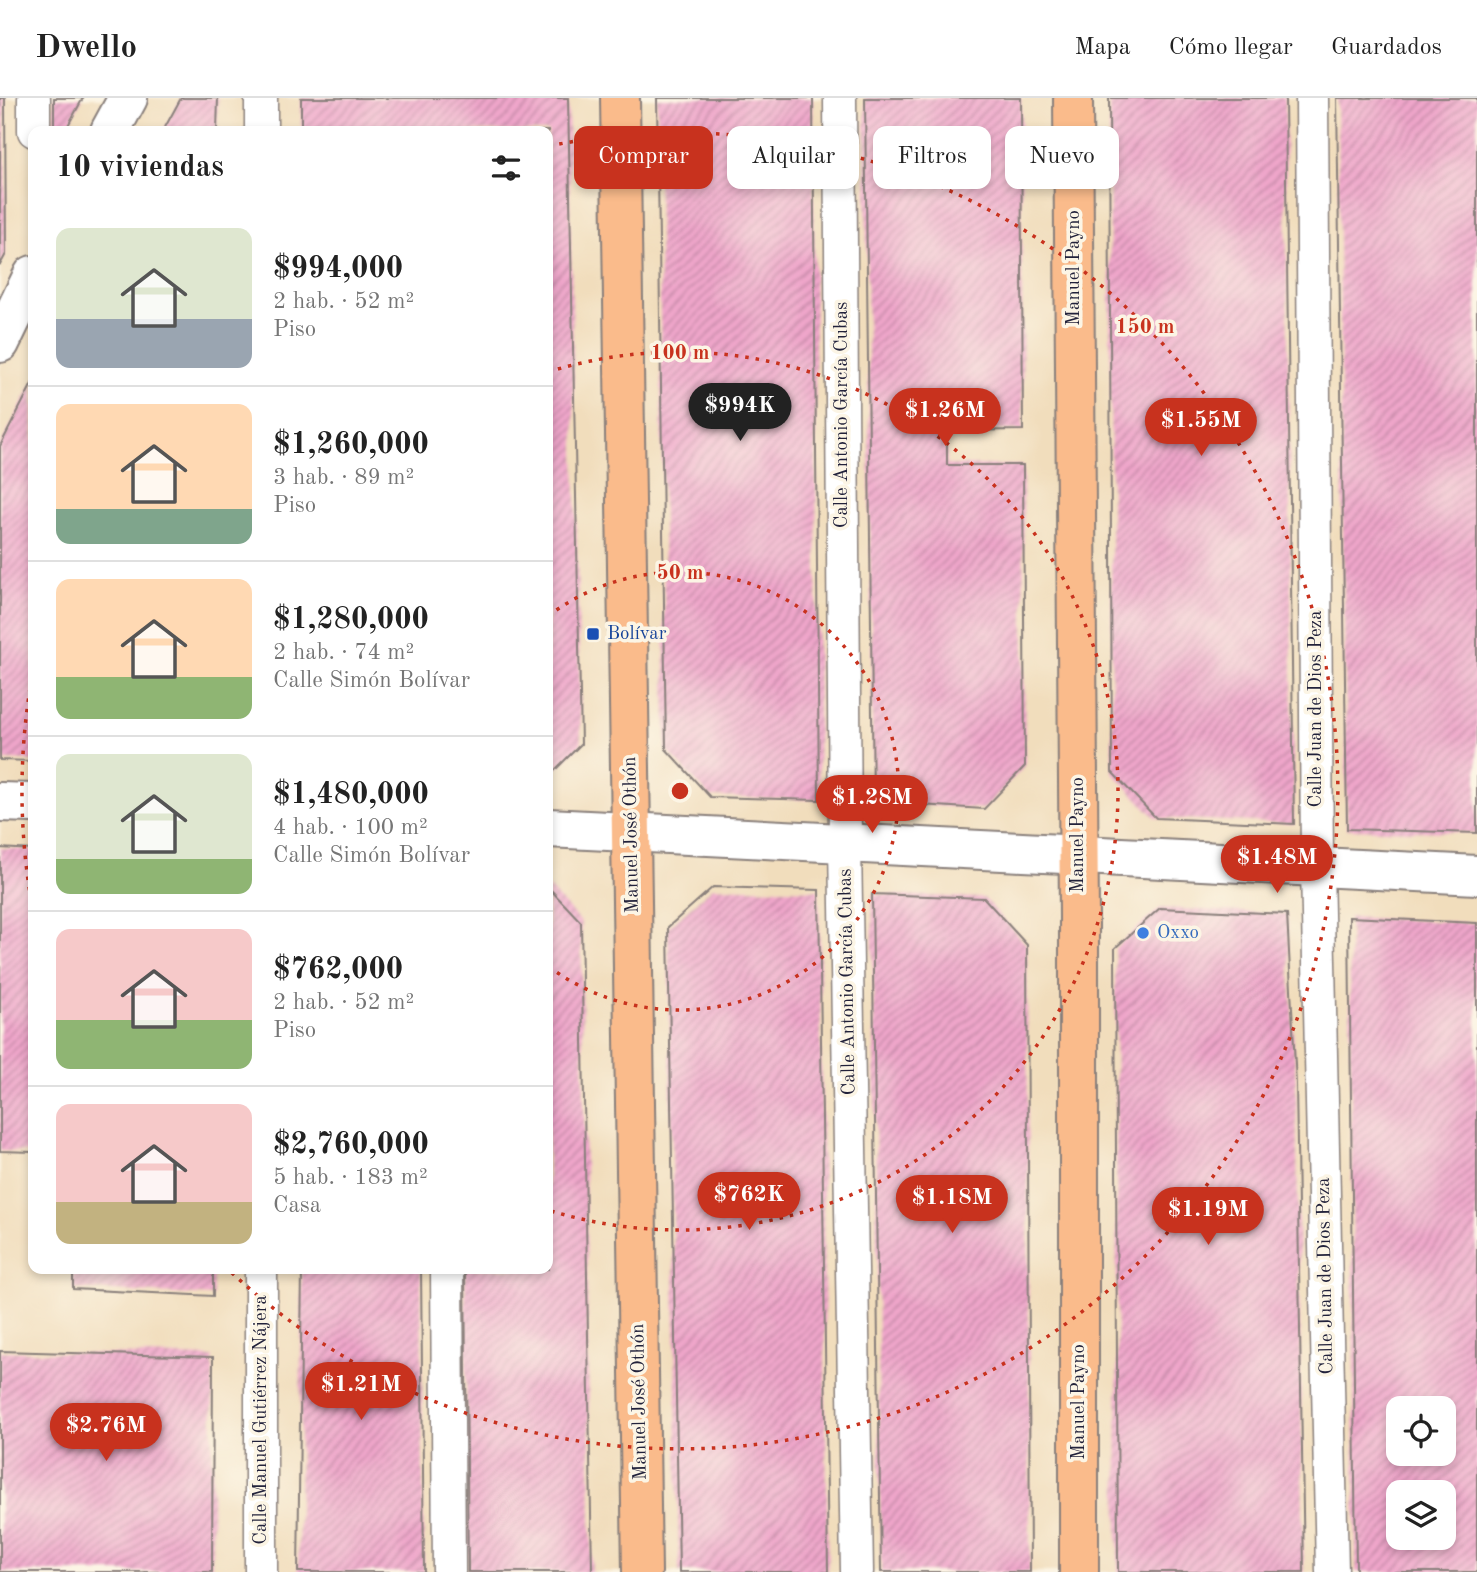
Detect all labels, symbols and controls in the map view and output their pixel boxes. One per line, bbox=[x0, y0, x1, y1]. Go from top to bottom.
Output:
text: Dwello bbox=[35, 32, 137, 65]
text: Mapa bbox=[1074, 36, 1131, 60]
text: Cómo llegar bbox=[1169, 36, 1293, 60]
text: Guardados bbox=[1331, 36, 1442, 60]
chip: Comprar bbox=[574, 126, 713, 189]
chip: Alquilar bbox=[727, 126, 859, 189]
chip: Filtros bbox=[873, 126, 991, 189]
chip: Nuevo bbox=[1005, 126, 1119, 189]
icon: filters bbox=[487, 149, 525, 187]
text: 10 viviendas bbox=[56, 153, 224, 183]
street label: Manuel Payno bbox=[1065, 210, 1084, 326]
text: $994,000 bbox=[273, 254, 403, 284]
icon: home bbox=[112, 256, 196, 340]
text: 2 hab. · 52 m² bbox=[273, 290, 414, 313]
street label: Calle Antonio García Cubas bbox=[833, 302, 852, 528]
text: 150 m bbox=[1115, 317, 1175, 338]
text: Piso bbox=[273, 318, 316, 341]
text: 100 m bbox=[650, 343, 710, 364]
pin: $994K bbox=[691, 384, 789, 443]
pin: $1.26M bbox=[888, 388, 1002, 448]
text: $994K bbox=[704, 394, 776, 417]
pin: $1.55M bbox=[1144, 398, 1258, 458]
text: $1.26M bbox=[905, 399, 985, 422]
text: $1.55M bbox=[1161, 409, 1241, 432]
text: $1,260,000 bbox=[273, 430, 429, 460]
icon: home bbox=[112, 432, 196, 516]
text: 3 hab. · 89 m² bbox=[273, 466, 414, 489]
text: Piso bbox=[273, 494, 316, 517]
text: 50 m bbox=[656, 563, 704, 584]
text: $1,280,000 bbox=[273, 605, 429, 635]
icon: home bbox=[112, 607, 196, 691]
street label: Calle Juan de Dios Peza bbox=[1307, 610, 1326, 808]
place label: Bolívar bbox=[607, 625, 667, 644]
marker: Bolívar bbox=[585, 626, 601, 642]
text: 2 hab. · 74 m² bbox=[273, 641, 414, 664]
text: Calle Simón Bolívar bbox=[273, 669, 470, 692]
street label: Manuel José Othón bbox=[621, 756, 643, 914]
pin: $1.28M bbox=[815, 776, 929, 835]
street label: Manuel Payno bbox=[1069, 777, 1088, 893]
centre of rings bbox=[668, 779, 692, 803]
text: $1,480,000 bbox=[273, 780, 429, 810]
icon: home bbox=[112, 782, 196, 866]
text: $1.28M bbox=[832, 786, 912, 809]
text: 4 hab. · 100 m² bbox=[273, 816, 428, 839]
pin: $1.48M bbox=[1220, 836, 1334, 895]
text: Calle Simón Bolívar bbox=[273, 844, 470, 867]
text: $1.48M bbox=[1237, 846, 1317, 869]
street label: Calle Antonio García Cubas bbox=[837, 869, 859, 1095]
place label: Oxxo bbox=[1157, 924, 1199, 943]
marker: Oxxo bbox=[1135, 925, 1151, 941]
text: $762,000 bbox=[273, 955, 403, 985]
icon: home bbox=[112, 957, 196, 1041]
text: 2 hab. · 52 m² bbox=[273, 991, 414, 1014]
text: Piso bbox=[273, 1019, 316, 1042]
text: $2,760,000 bbox=[273, 1130, 429, 1160]
icon: home bbox=[112, 1132, 196, 1216]
text: 5 hab. · 183 m² bbox=[273, 1166, 428, 1189]
pin: $762K bbox=[700, 1172, 798, 1232]
pin: $1.18M bbox=[895, 1176, 1009, 1235]
street label: Calle Juan de Dios Peza bbox=[1315, 1177, 1337, 1375]
text: $762K bbox=[713, 1183, 785, 1206]
text: $1.18M bbox=[912, 1186, 992, 1209]
pin: $1.19M bbox=[1151, 1188, 1265, 1247]
text: Casa bbox=[273, 1194, 321, 1217]
text: $1.19M bbox=[1168, 1198, 1248, 1221]
street label: Calle Manuel Gutiérrez Nájera bbox=[252, 1295, 271, 1545]
street label: Manuel José Othón bbox=[629, 1323, 651, 1481]
street label: Manuel Payno bbox=[1070, 1344, 1089, 1460]
pin: $1.21M bbox=[304, 1362, 418, 1422]
text: $1.21M bbox=[321, 1373, 401, 1396]
map controls bbox=[1386, 1396, 1456, 1550]
button: locate bbox=[1386, 1396, 1456, 1466]
pin: $2.76M bbox=[49, 1404, 163, 1463]
text: $2.76M bbox=[66, 1414, 146, 1437]
button: layers bbox=[1386, 1480, 1456, 1550]

